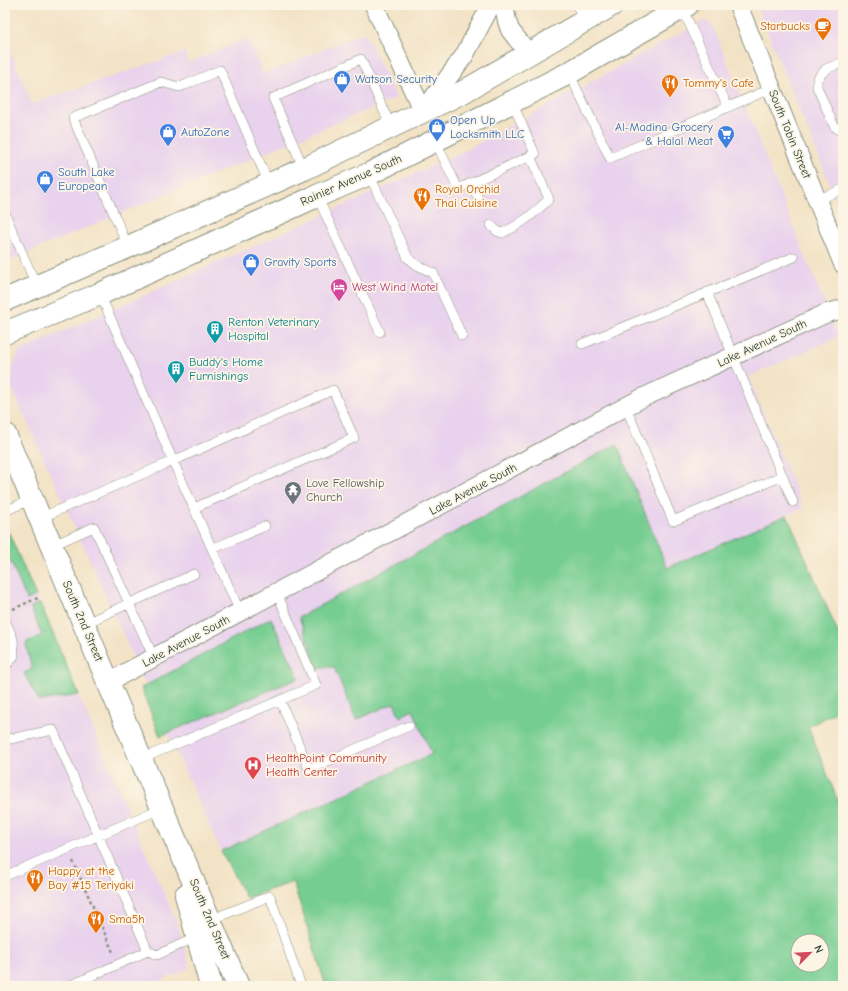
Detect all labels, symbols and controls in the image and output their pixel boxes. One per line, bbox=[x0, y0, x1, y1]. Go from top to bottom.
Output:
cafe icon: Starbucks bbox=[813, 16, 833, 41]
place label: Starbucks bbox=[760, 19, 810, 33]
shop icon: Watson Security bbox=[332, 69, 352, 94]
place label: Watson Security bbox=[355, 72, 438, 86]
restaurant icon: Tommy's Cafe bbox=[660, 73, 680, 98]
place label: Tommy's Cafe bbox=[683, 76, 754, 90]
street label: South Tobin Street bbox=[766, 88, 814, 181]
place label: Open Up Locksmith LLC bbox=[450, 113, 524, 141]
shop icon: Open Up Locksmith LLC bbox=[427, 117, 447, 142]
place label: Al-Madina Grocery & Halal Meat bbox=[615, 120, 714, 148]
shop icon: AutoZone bbox=[158, 122, 178, 147]
supermarket icon: Al-Madina Grocery & Halal Meat bbox=[716, 124, 736, 149]
place label: AutoZone bbox=[181, 125, 230, 139]
street label: Rainier Avenue South bbox=[298, 151, 404, 209]
place label: South Lake European bbox=[58, 165, 115, 193]
shop icon: South Lake European bbox=[35, 169, 55, 194]
place label: Royal Orchid Thai Cuisine bbox=[435, 182, 500, 210]
restaurant icon: Royal Orchid Thai Cuisine bbox=[412, 186, 432, 211]
shop icon: Gravity Sports bbox=[241, 252, 261, 277]
place label: Gravity Sports bbox=[264, 255, 336, 269]
hotel icon: West Wind Motel bbox=[329, 277, 349, 302]
place label: West Wind Motel bbox=[352, 280, 438, 294]
place label: Renton Veterinary Hospital bbox=[228, 315, 320, 343]
street label: Lake Avenue South bbox=[715, 316, 809, 370]
building icon: Renton Veterinary Hospital bbox=[205, 319, 225, 344]
place label: Buddy's Home Furnishings bbox=[189, 355, 263, 383]
building icon: Buddy's Home Furnishings bbox=[166, 359, 186, 384]
street label: Lake Avenue South bbox=[427, 460, 519, 518]
place label: Love Fellowship Church bbox=[306, 476, 384, 504]
temple icon: Love Fellowship Church bbox=[283, 480, 303, 505]
street label: South 2nd Street bbox=[60, 579, 107, 664]
street label: Lake Avenue South bbox=[140, 612, 232, 670]
place label: HealthPoint Community Health Center bbox=[266, 751, 387, 779]
hospital icon: HealthPoint Community Health Center bbox=[243, 755, 263, 780]
place label: Happy at the Bay #15 Teriyaki bbox=[48, 864, 134, 892]
restaurant icon: Happy at the Bay #15 Teriyaki bbox=[25, 868, 45, 893]
street label: South 2nd Street bbox=[187, 877, 234, 962]
restaurant icon: Sma5h bbox=[86, 909, 106, 934]
place label: Sma5h bbox=[109, 912, 145, 926]
north arrow bbox=[790, 933, 830, 973]
text: N bbox=[811, 943, 826, 955]

